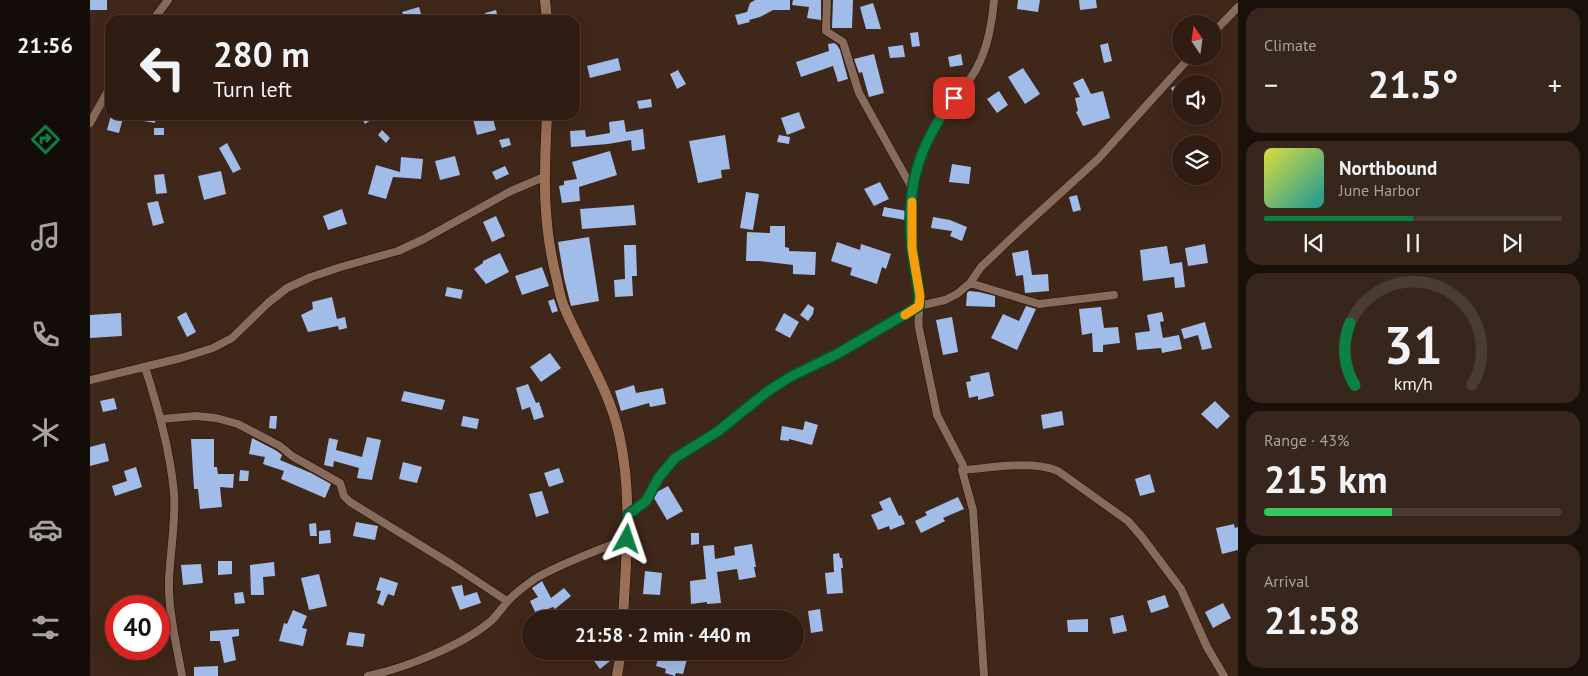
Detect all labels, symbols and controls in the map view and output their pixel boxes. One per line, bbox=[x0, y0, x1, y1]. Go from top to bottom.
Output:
north arrow bbox=[1172, 15, 1222, 65]
map controls bbox=[1172, 15, 1222, 185]
text: 21:56 bbox=[17, 31, 73, 59]
text: 280 m bbox=[213, 31, 310, 77]
icon: left bbox=[130, 35, 195, 100]
text: Climate bbox=[1264, 35, 1316, 55]
text: 21.5° bbox=[1368, 59, 1458, 108]
text: − bbox=[1264, 66, 1278, 103]
text: + bbox=[1548, 66, 1562, 103]
text: Turn left bbox=[213, 75, 292, 103]
button: sound bbox=[1172, 75, 1222, 125]
pin bbox=[933, 77, 975, 119]
icon: arrive bbox=[940, 84, 968, 112]
icon: directions bbox=[28, 122, 63, 157]
button: layers bbox=[1172, 135, 1222, 185]
text: Northbound bbox=[1339, 156, 1437, 180]
text: June Harbor bbox=[1339, 180, 1420, 200]
icon: music bbox=[28, 219, 63, 254]
icon: previous bbox=[1300, 229, 1328, 257]
icon: pause bbox=[1399, 229, 1427, 257]
icon: next bbox=[1498, 229, 1526, 257]
text: 31 bbox=[1384, 311, 1442, 378]
icon: phone bbox=[28, 317, 63, 352]
text: km/h bbox=[1393, 372, 1433, 395]
icon: climate bbox=[28, 415, 63, 450]
text: Range · 43% bbox=[1264, 430, 1349, 450]
text: 215 km bbox=[1264, 454, 1388, 503]
icon: car bbox=[28, 512, 63, 547]
position arrow bbox=[600, 512, 652, 564]
text: Arrival bbox=[1264, 571, 1309, 591]
speed limit sign: 40 bbox=[105, 595, 170, 660]
text: 21:58 bbox=[1264, 595, 1360, 644]
icon: filters bbox=[28, 610, 63, 645]
text: 21:58 · 2 min · 440 m bbox=[575, 623, 751, 647]

